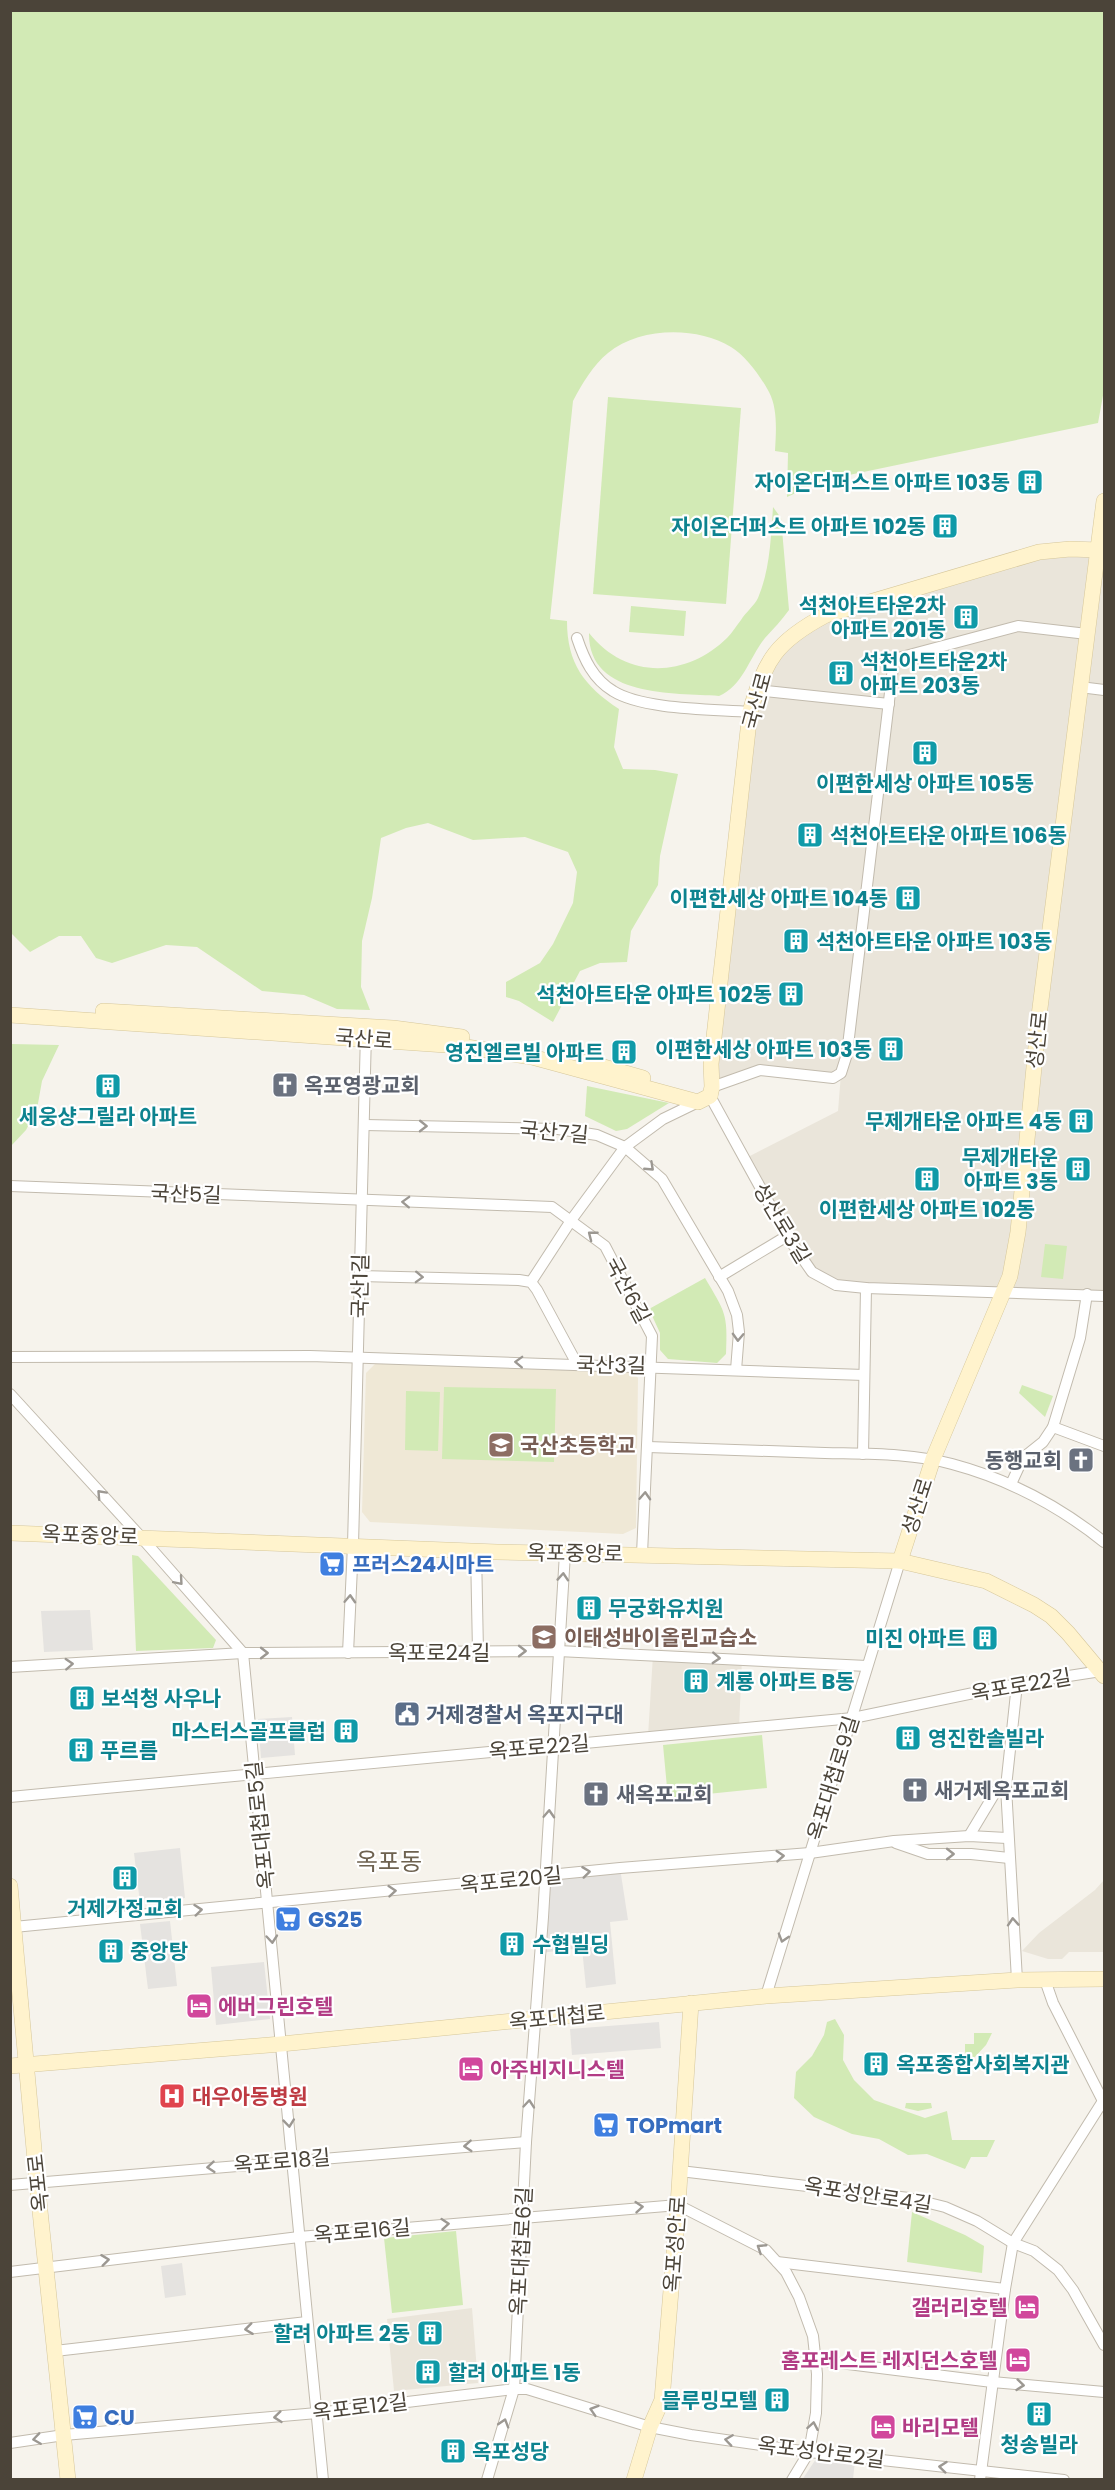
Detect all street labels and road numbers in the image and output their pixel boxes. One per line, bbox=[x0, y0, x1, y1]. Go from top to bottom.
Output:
street label: 국산로 bbox=[735, 669, 779, 733]
street label: 성산로 bbox=[1020, 1010, 1054, 1070]
street label: 국산로 bbox=[334, 1023, 394, 1055]
street label: 국산7길 bbox=[518, 1115, 590, 1149]
street label: 성산로3길 bbox=[746, 1177, 818, 1269]
street label: 국산5길 bbox=[150, 1178, 222, 1210]
street label: 국산6길 bbox=[598, 1252, 658, 1328]
street label: 국산1길 bbox=[345, 1253, 375, 1319]
street label: 국산3길 bbox=[576, 1350, 646, 1380]
street label: 성산로 bbox=[894, 1474, 940, 1538]
street label: 옥포중앙로 bbox=[41, 1519, 139, 1551]
street label: 옥포중앙로 bbox=[526, 1538, 624, 1568]
street label: 옥포로24길 bbox=[388, 1638, 490, 1667]
street label: 옥포로22길 bbox=[969, 1662, 1073, 1708]
street label: 옥포대첩로9길 bbox=[800, 1712, 866, 1844]
street label: 옥포로22길 bbox=[487, 1728, 591, 1766]
street label: 옥포대첩로5길 bbox=[239, 1759, 281, 1891]
street label: 옥포로20길 bbox=[458, 1860, 564, 1900]
street label: 옥포대첩로 bbox=[507, 1998, 607, 2036]
street label: 옥포로18길 bbox=[232, 2142, 332, 2180]
street label: 옥포로 bbox=[21, 2153, 55, 2213]
street label: 옥포성안로4길 bbox=[802, 2171, 934, 2219]
street label: 옥포대첩로6길 bbox=[503, 2186, 539, 2316]
street label: 옥포성안로 bbox=[657, 2195, 693, 2293]
street label: 옥포로16길 bbox=[312, 2212, 412, 2250]
street label: 옥포로12길 bbox=[311, 2387, 409, 2427]
street label: 옥포성안로2길 bbox=[756, 2430, 886, 2474]

